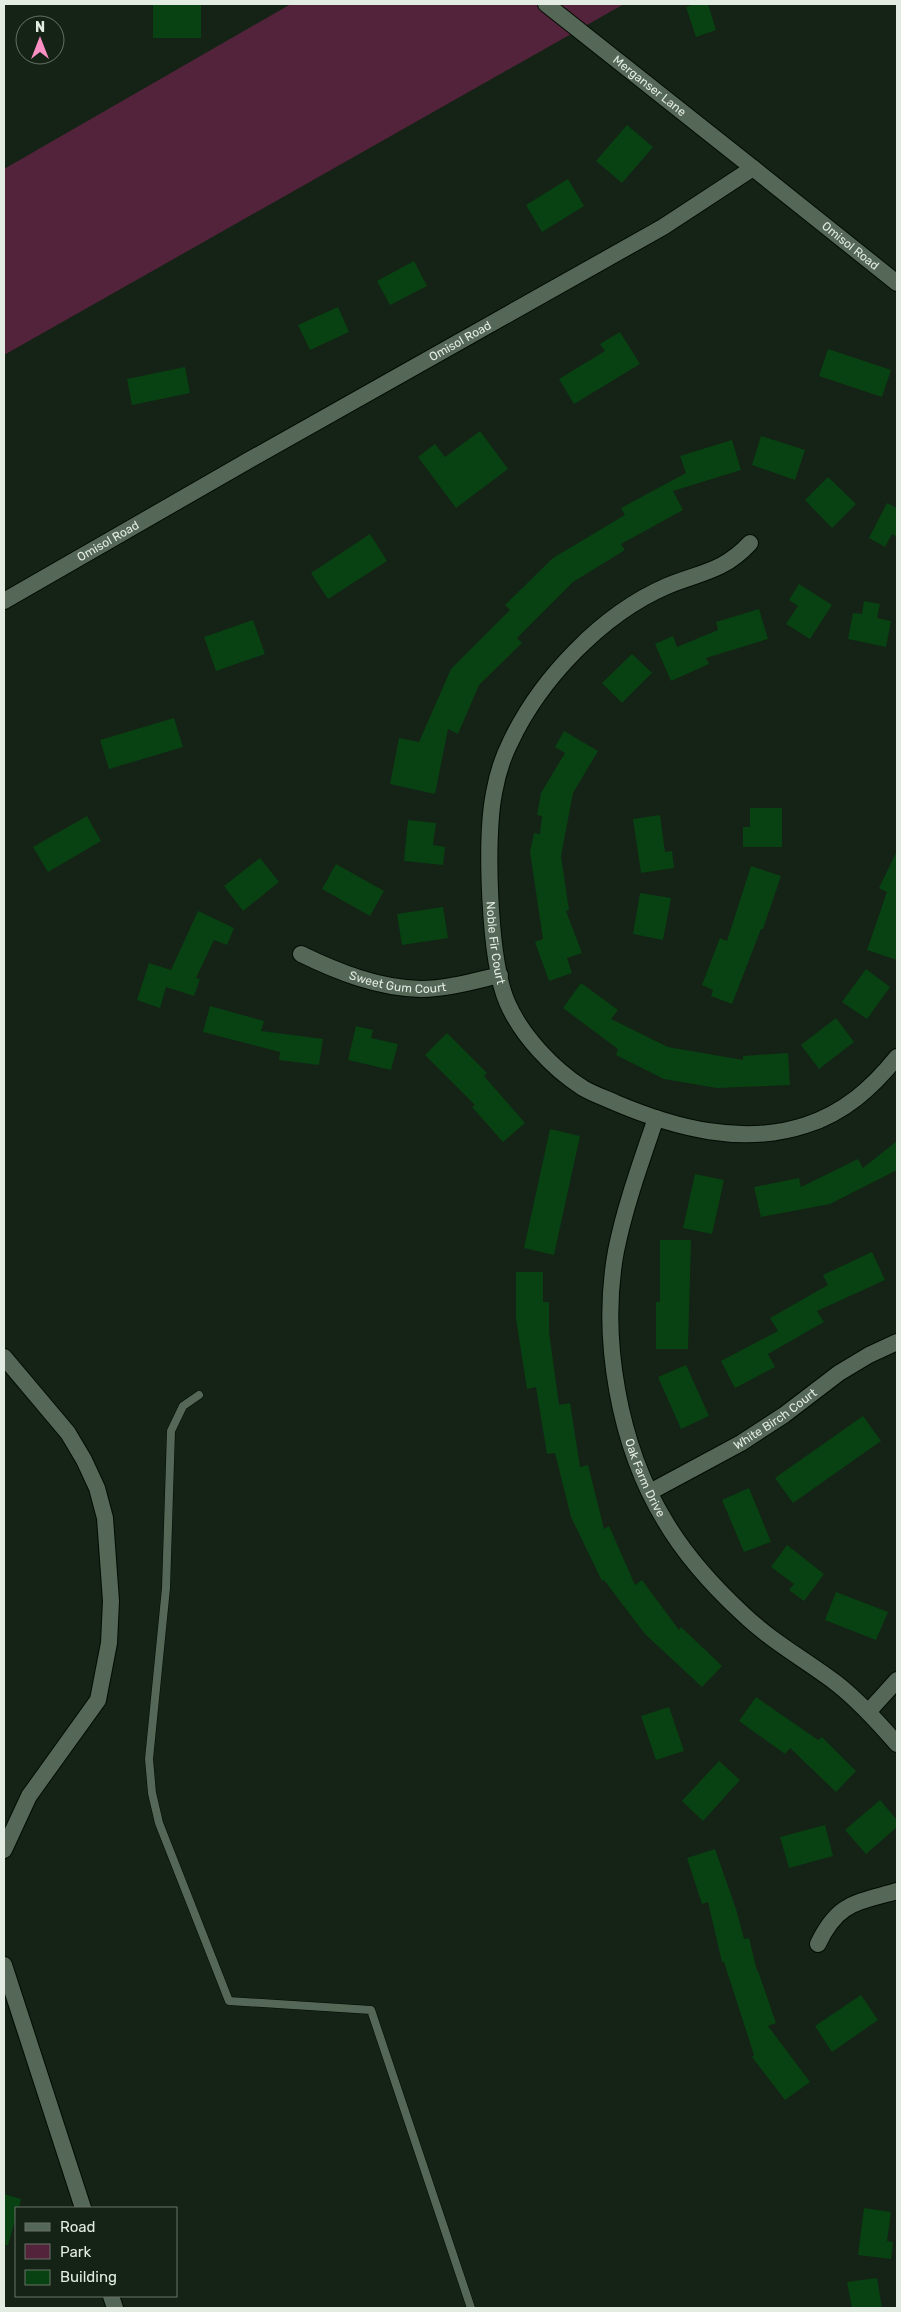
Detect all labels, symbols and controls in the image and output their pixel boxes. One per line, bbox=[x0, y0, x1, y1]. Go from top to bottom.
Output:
north arrow bbox=[15, 15, 65, 65]
text: N bbox=[35, 19, 45, 36]
street label: Merganser Lane bbox=[610, 53, 689, 119]
street label: Omisol Road bbox=[819, 219, 882, 273]
street label: Omisol Road bbox=[427, 318, 494, 364]
street label: Omisol Road bbox=[75, 518, 141, 564]
street label: Noble Fir Court bbox=[484, 901, 508, 986]
street label: Sweet Gum Court bbox=[347, 968, 447, 996]
street label: White Birch Court bbox=[731, 1385, 820, 1453]
street label: Oak Farm Drive bbox=[622, 1437, 668, 1520]
legend bbox=[15, 2207, 178, 2297]
text: Road bbox=[60, 2218, 96, 2236]
text: Park bbox=[60, 2243, 91, 2261]
text: Building bbox=[60, 2268, 117, 2286]

